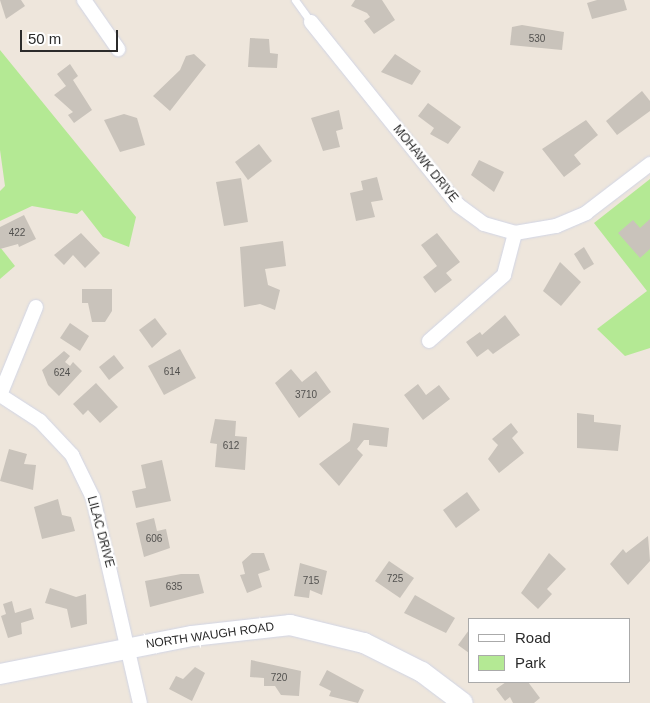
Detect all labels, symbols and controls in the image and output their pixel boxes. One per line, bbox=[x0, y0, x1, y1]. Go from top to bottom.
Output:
scale bar bbox=[22, 20, 120, 52]
text: 50 m bbox=[28, 30, 61, 47]
house number: 530 bbox=[529, 33, 545, 45]
street label: MOHAWK DRIVE bbox=[390, 123, 460, 205]
house number: 422 bbox=[9, 227, 25, 239]
house number: 614 bbox=[164, 366, 180, 378]
house number: 624 bbox=[54, 367, 70, 379]
house number: 3710 bbox=[295, 389, 317, 401]
house number: 612 bbox=[223, 440, 239, 452]
street label: LILAC DRIVE bbox=[84, 495, 116, 569]
house number: 606 bbox=[146, 533, 162, 545]
house number: 725 bbox=[387, 573, 403, 585]
house number: 715 bbox=[303, 575, 319, 587]
house number: 635 bbox=[166, 581, 182, 593]
legend bbox=[468, 618, 630, 683]
street label: NORTH WAUGH ROAD bbox=[145, 620, 275, 652]
text: Road bbox=[515, 629, 551, 646]
text: Park bbox=[515, 654, 546, 671]
house number: 720 bbox=[271, 672, 287, 684]

